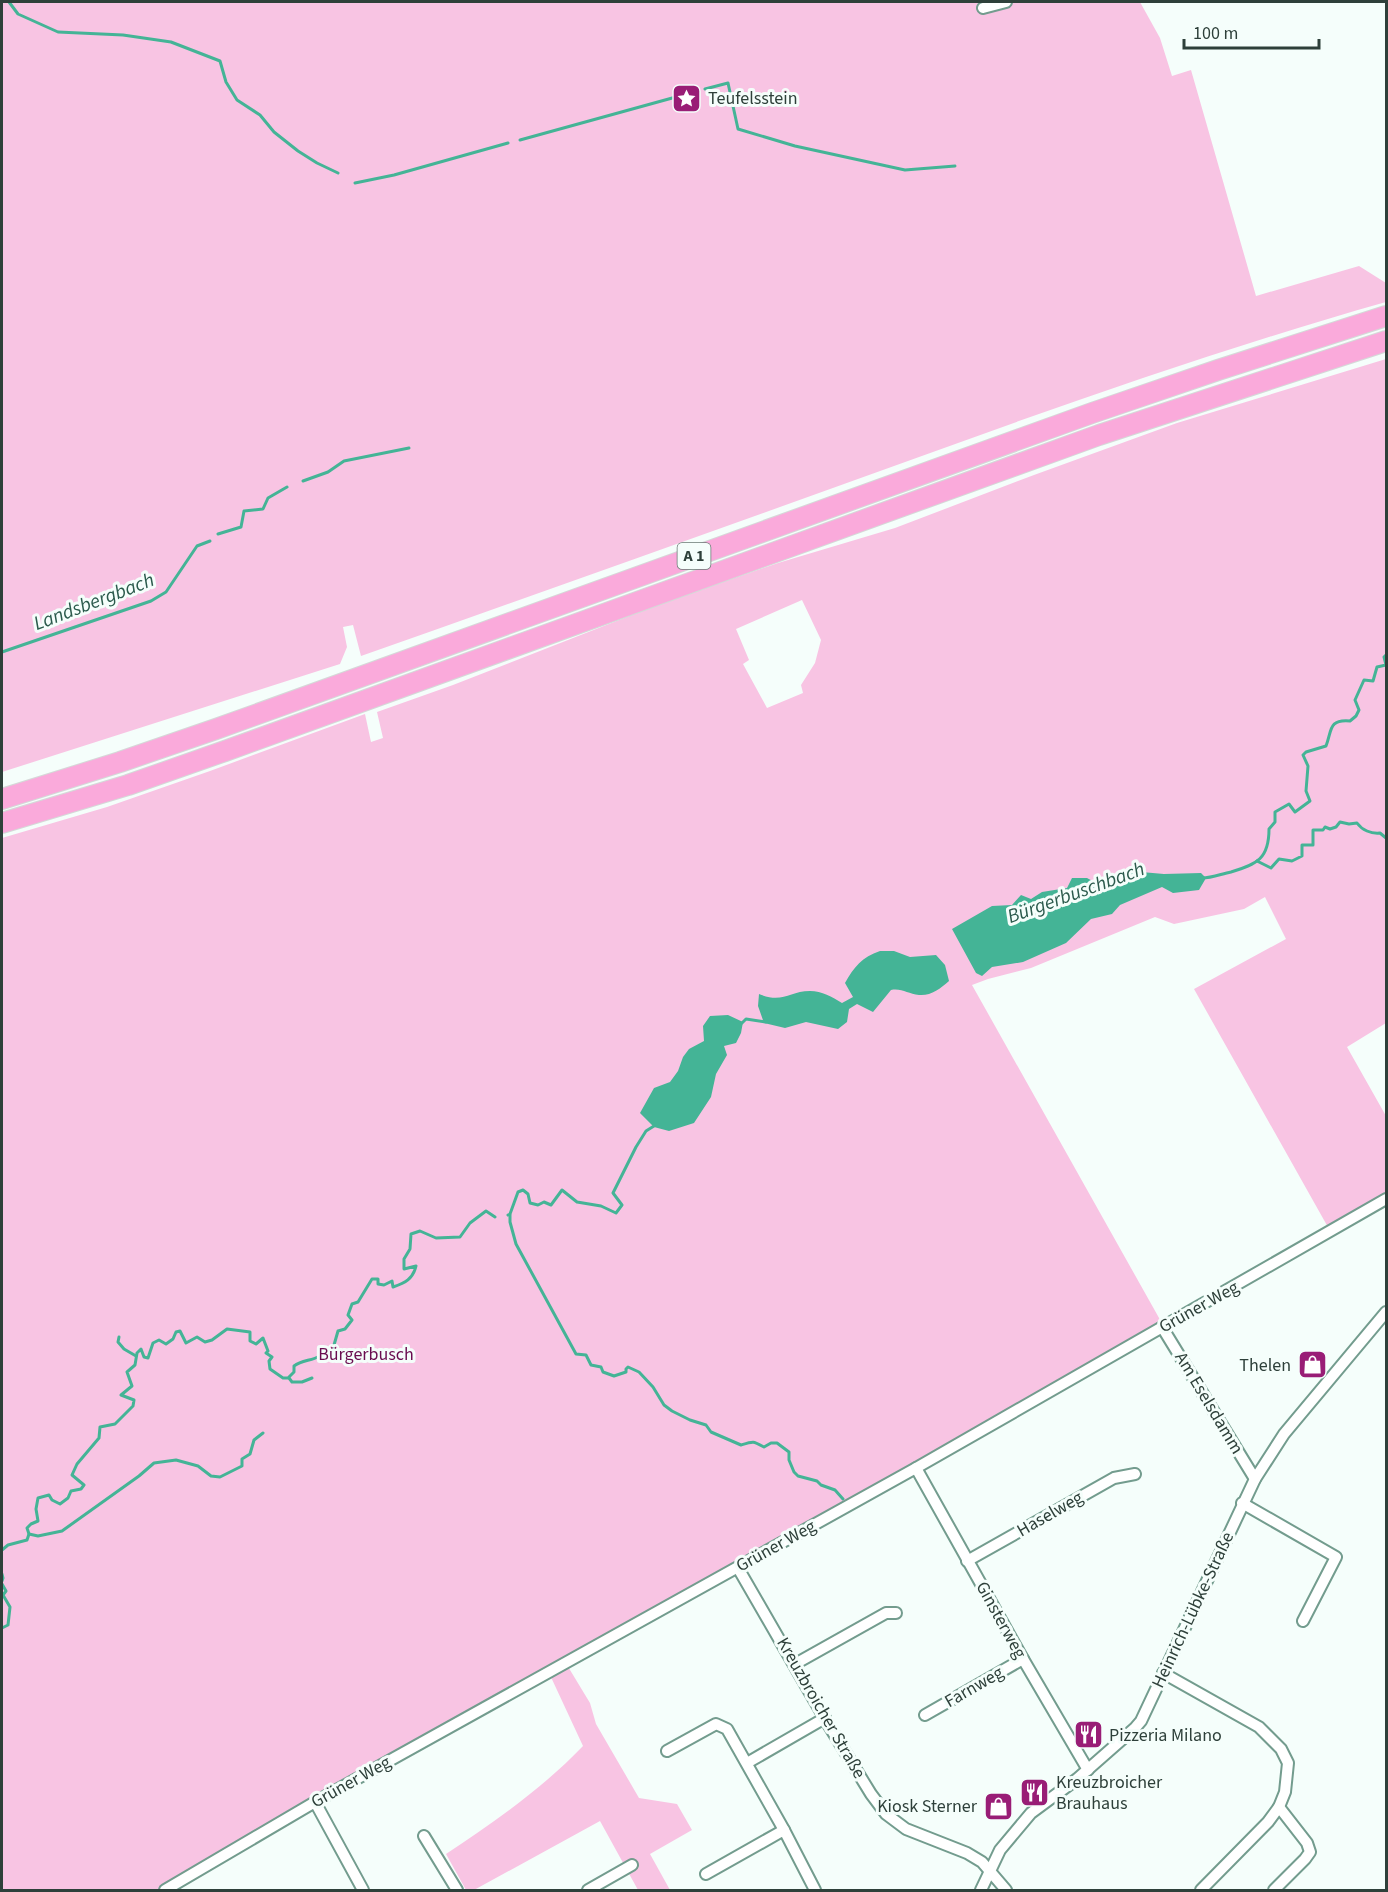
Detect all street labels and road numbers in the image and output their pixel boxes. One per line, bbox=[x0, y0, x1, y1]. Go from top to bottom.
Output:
road number: A 1 bbox=[678, 543, 710, 569]
street label: Grüner Weg bbox=[1155, 1275, 1243, 1339]
street label: Am Eselsdamm bbox=[1169, 1347, 1249, 1459]
street label: Haselweg bbox=[1012, 1485, 1088, 1543]
street label: Grüner Weg bbox=[732, 1514, 820, 1578]
street label: Heinrich-Lübke-Straße bbox=[1146, 1528, 1240, 1692]
street label: Ginsterweg bbox=[970, 1577, 1032, 1663]
street label: Kreuzbroicher Straße bbox=[770, 1633, 872, 1783]
street label: Farnweg bbox=[940, 1660, 1008, 1714]
street label: Grüner Weg bbox=[307, 1750, 395, 1814]

